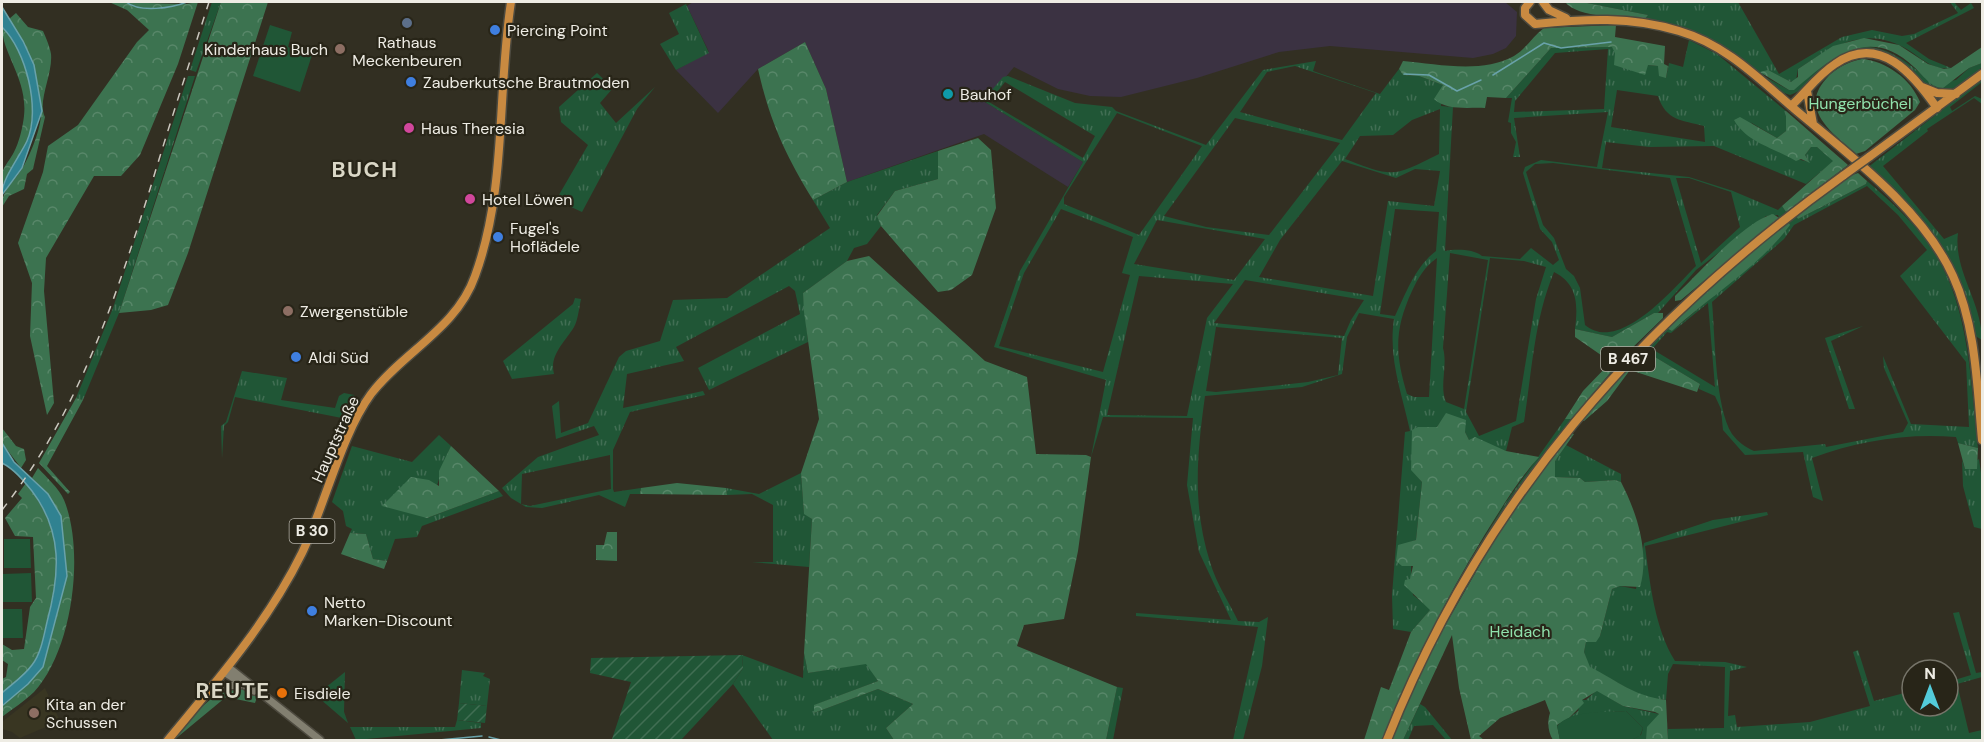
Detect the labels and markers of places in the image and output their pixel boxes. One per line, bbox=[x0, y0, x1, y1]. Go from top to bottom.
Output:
marker: Rathaus Meckenbeuren bbox=[400, 16, 414, 30]
place label: Piercing Point bbox=[507, 20, 608, 41]
marker: Piercing Point bbox=[488, 23, 502, 37]
place label: Rathaus Meckenbeuren bbox=[352, 32, 462, 71]
place label: Kinderhaus Buch bbox=[204, 39, 328, 60]
marker: Kinderhaus Buch bbox=[333, 42, 347, 56]
place label: Zauberkutsche Brautmoden bbox=[423, 72, 630, 93]
marker: Zauberkutsche Brautmoden bbox=[404, 75, 418, 89]
place label: Bauhof bbox=[960, 84, 1012, 105]
marker: Bauhof bbox=[941, 87, 955, 101]
place label: Haus Theresia bbox=[421, 118, 525, 139]
marker: Haus Theresia bbox=[402, 121, 416, 135]
place label: Hotel Löwen bbox=[482, 189, 572, 210]
marker: Hotel Löwen bbox=[463, 192, 477, 206]
place label: Fugel's Hoflädele bbox=[510, 218, 580, 257]
marker: Fugel's Hoflädele bbox=[491, 230, 505, 244]
place label: Zwergenstüble bbox=[300, 301, 408, 322]
marker: Zwergenstüble bbox=[281, 304, 295, 318]
place label: Aldi Süd bbox=[308, 347, 369, 368]
marker: Aldi Süd bbox=[289, 350, 303, 364]
place label: Netto Marken-Discount bbox=[324, 592, 453, 631]
marker: Netto Marken-Discount bbox=[305, 604, 319, 618]
place label: Eisdiele bbox=[294, 683, 351, 704]
marker: Eisdiele bbox=[275, 686, 289, 700]
place label: Kita an der Schussen bbox=[46, 694, 126, 733]
marker: Kita an der Schussen bbox=[27, 706, 41, 720]

